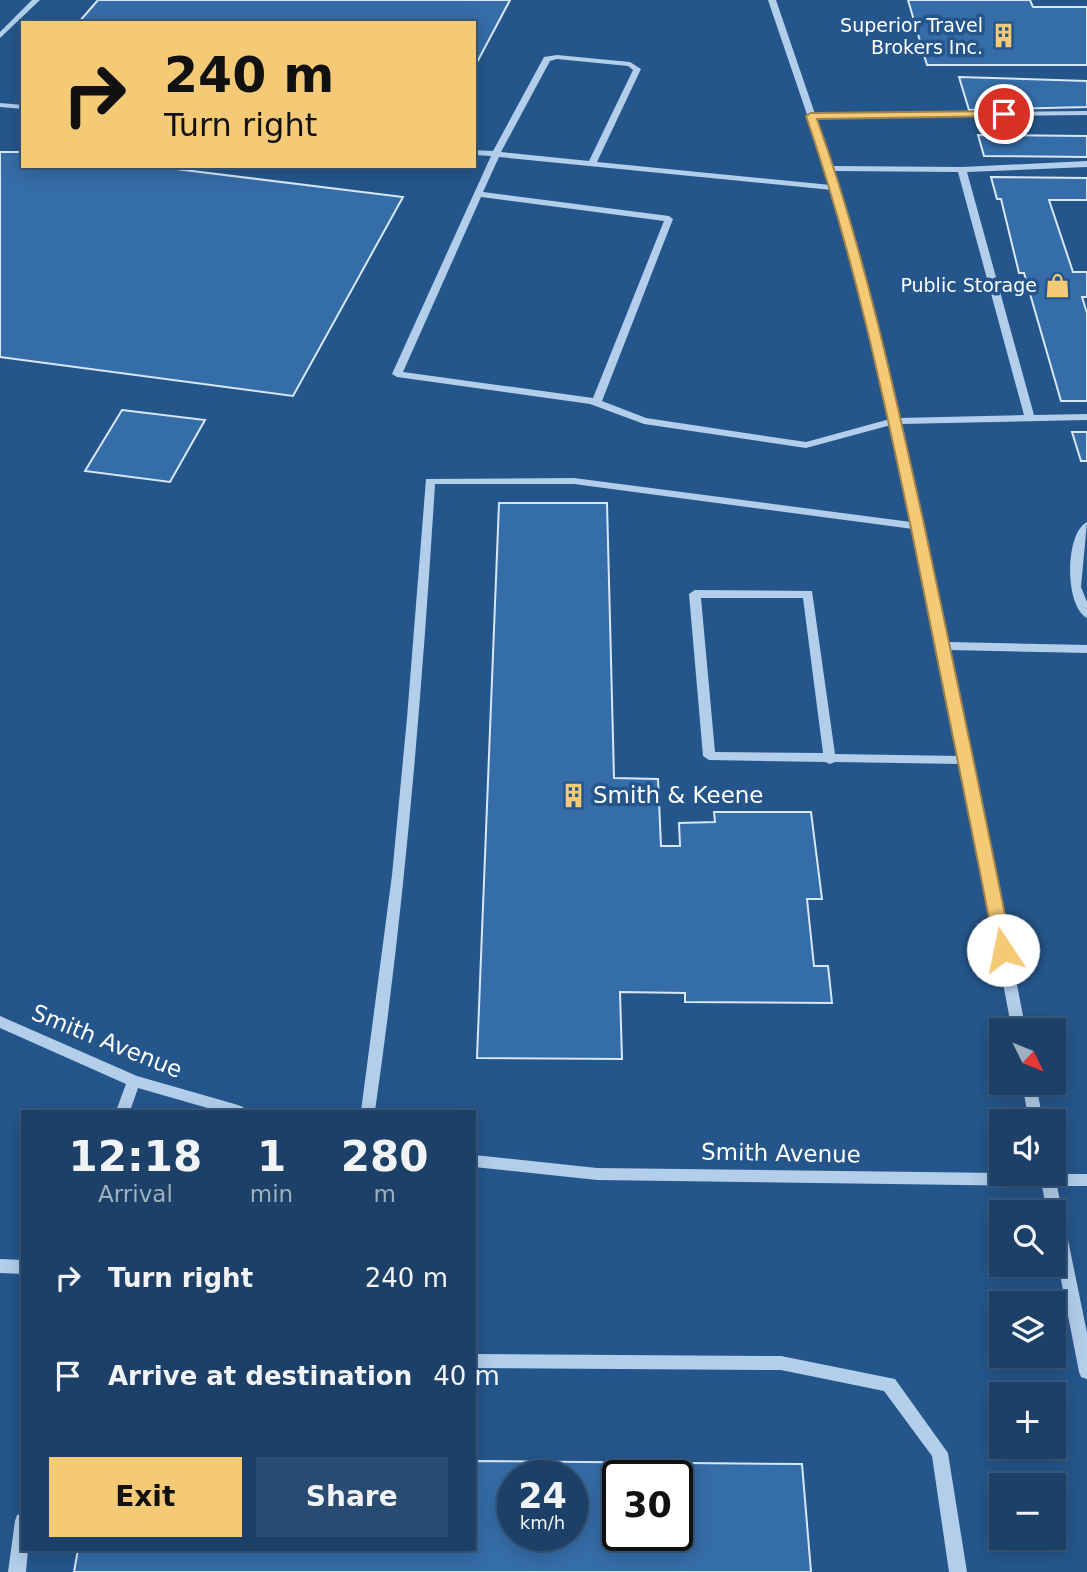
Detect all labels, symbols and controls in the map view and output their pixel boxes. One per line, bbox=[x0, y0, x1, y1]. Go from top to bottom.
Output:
place label: Superior Travel Brokers Inc. bbox=[840, 14, 983, 58]
building icon: Superior Travel Brokers Inc. bbox=[989, 22, 1017, 50]
text: 240 m bbox=[164, 47, 334, 104]
icon: right bbox=[49, 49, 140, 140]
pin bbox=[974, 84, 1034, 144]
icon: arrive bbox=[985, 95, 1023, 133]
text: Turn right bbox=[164, 106, 317, 144]
shop icon: Public Storage bbox=[1043, 271, 1071, 299]
place label: Public Storage bbox=[900, 274, 1037, 296]
building icon: Smith & Keene bbox=[559, 781, 587, 809]
place label: Smith & Keene bbox=[593, 782, 764, 808]
position arrow bbox=[966, 913, 1040, 987]
street label: Smith Avenue bbox=[28, 999, 186, 1083]
north arrow bbox=[989, 1018, 1066, 1096]
map controls bbox=[989, 1018, 1066, 1550]
button: sound bbox=[989, 1109, 1066, 1186]
text: 12:18 bbox=[69, 1132, 202, 1181]
text: 1 bbox=[257, 1132, 286, 1181]
text: 280 bbox=[341, 1132, 428, 1181]
street label: Smith Avenue bbox=[701, 1139, 861, 1167]
text: Arrival bbox=[98, 1181, 173, 1207]
text: min bbox=[250, 1181, 293, 1207]
text: m bbox=[373, 1181, 396, 1207]
button: search bbox=[989, 1200, 1066, 1277]
icon: right bbox=[49, 1259, 87, 1297]
text: Turn right bbox=[108, 1263, 253, 1293]
text: 240 m bbox=[365, 1263, 448, 1293]
button: layers bbox=[989, 1291, 1066, 1368]
icon: arrive bbox=[49, 1357, 87, 1395]
text: Arrive at destination bbox=[108, 1361, 412, 1391]
text: 40 m bbox=[433, 1361, 500, 1391]
button: + bbox=[989, 1382, 1066, 1459]
button: Exit bbox=[49, 1457, 242, 1537]
button: Share bbox=[256, 1457, 448, 1537]
speed limit sign: 30 bbox=[602, 1460, 693, 1551]
button: − bbox=[989, 1473, 1066, 1550]
text: 24 bbox=[518, 1476, 567, 1516]
text: km/h bbox=[520, 1512, 565, 1533]

